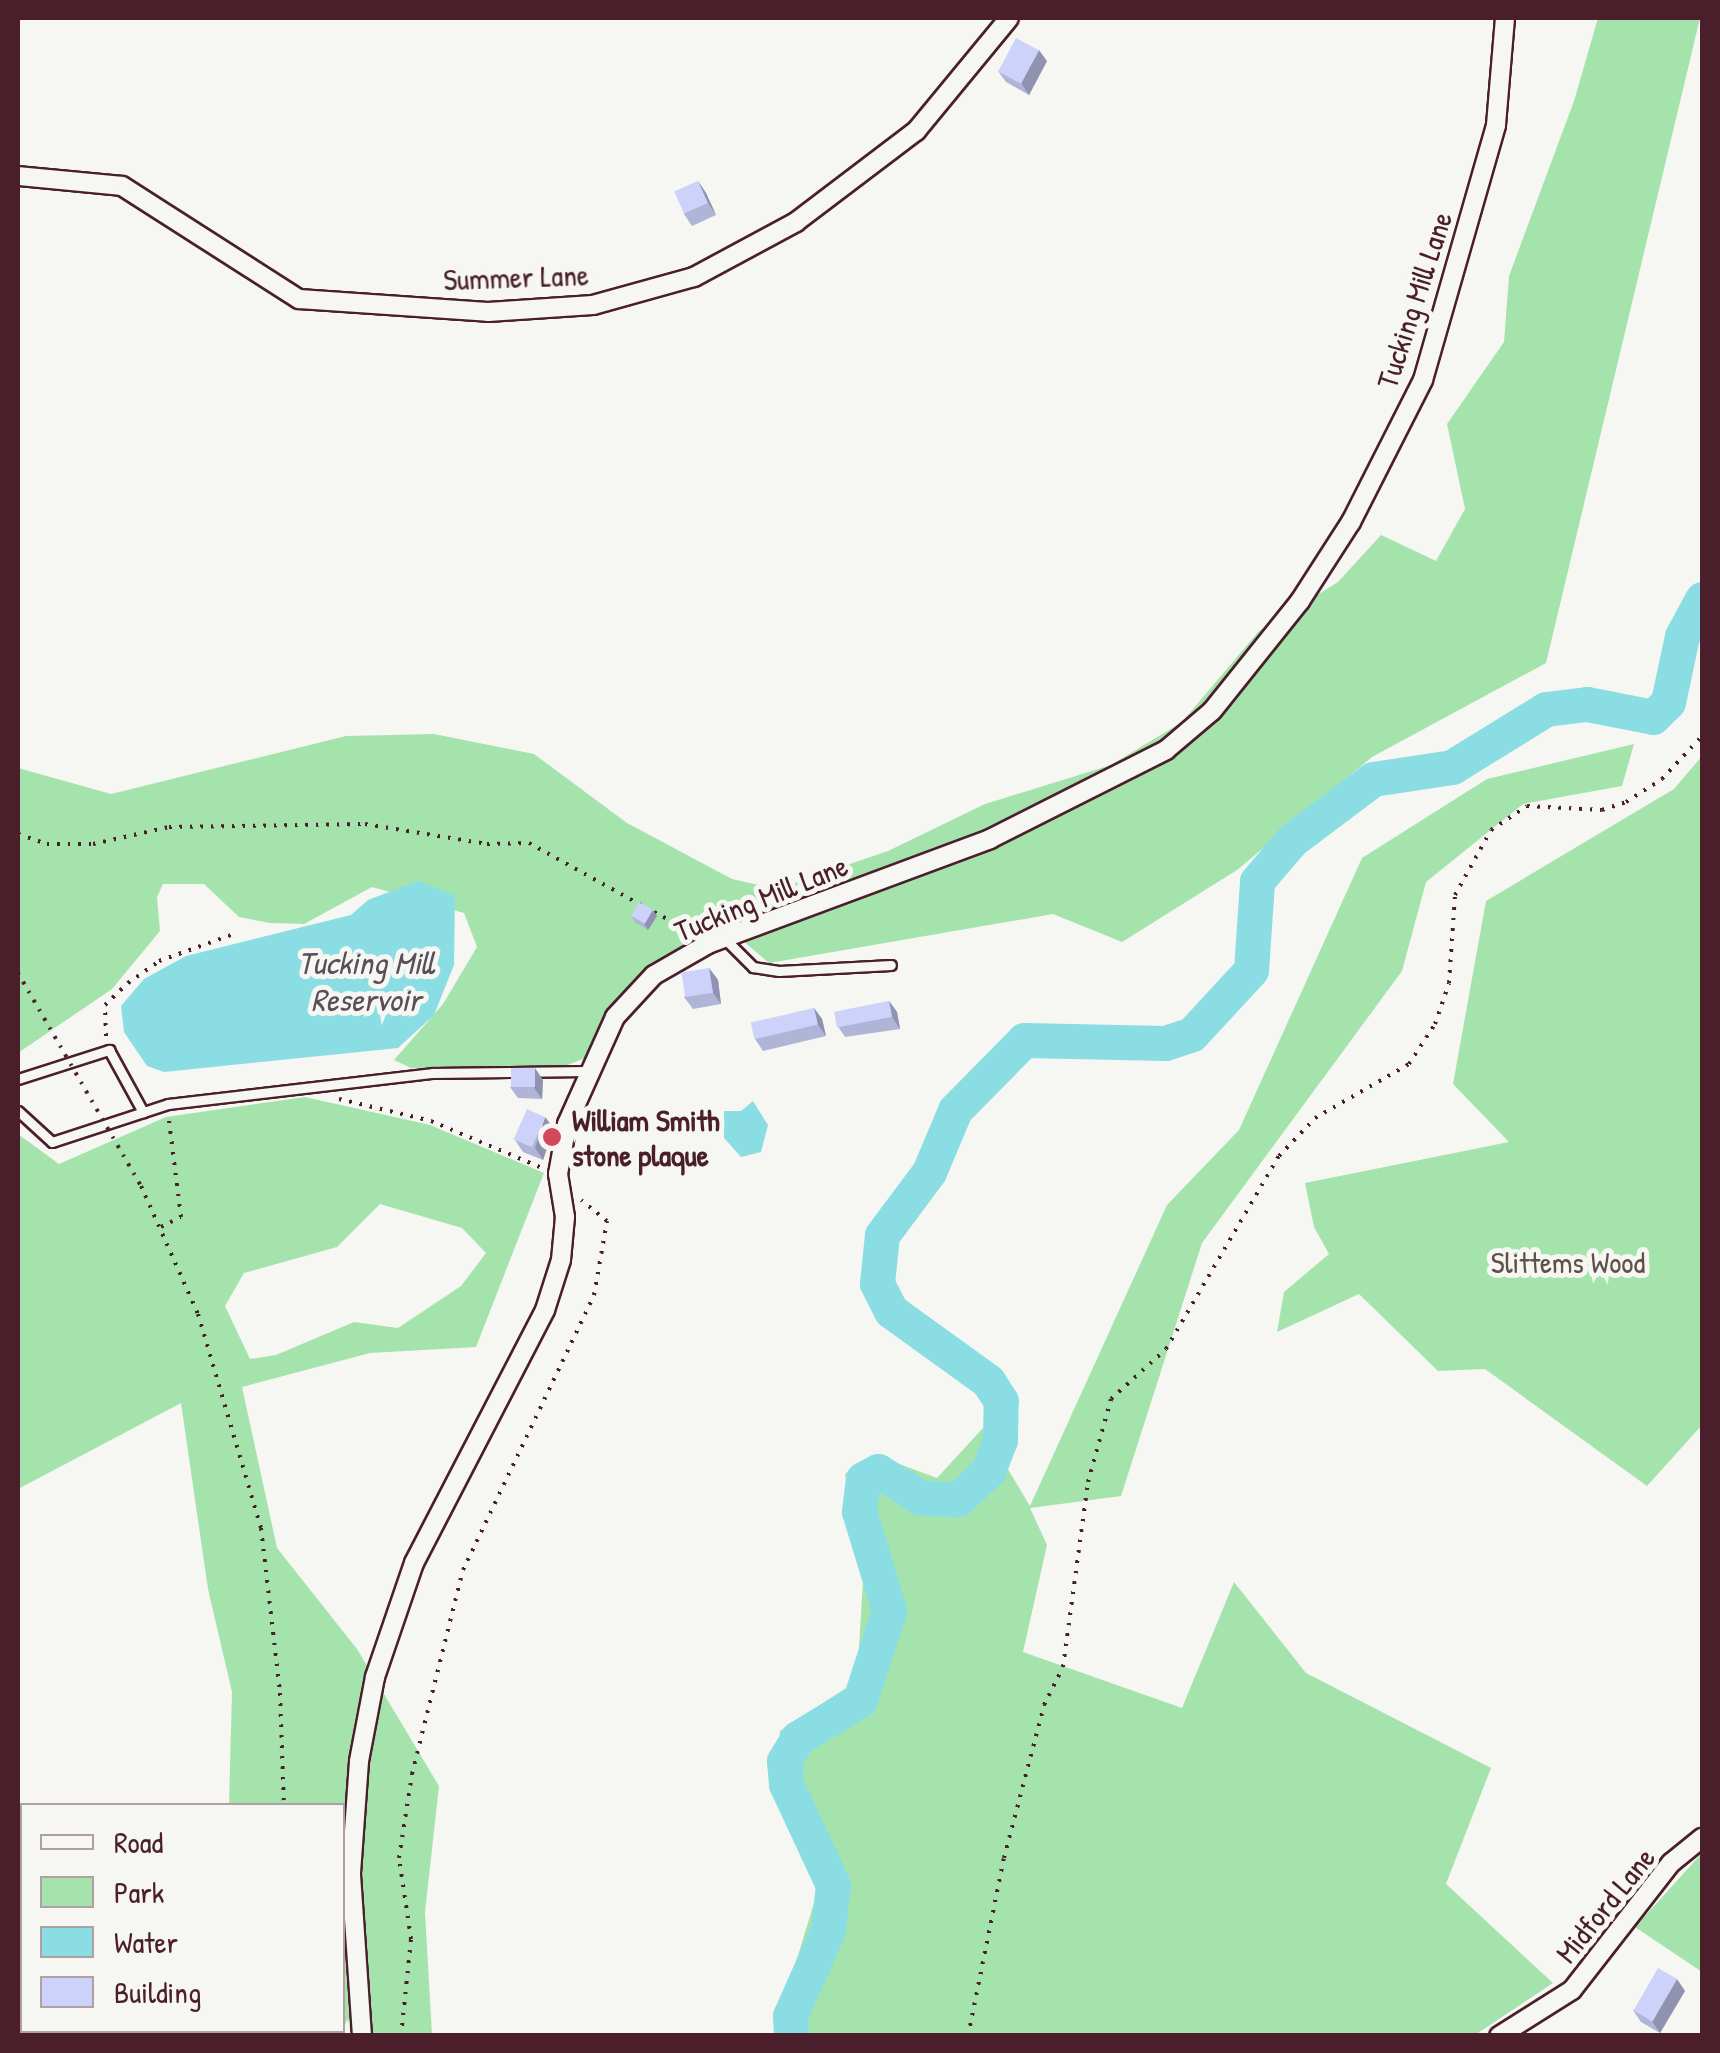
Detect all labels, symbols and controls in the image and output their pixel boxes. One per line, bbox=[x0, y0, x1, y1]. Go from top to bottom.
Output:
street label: Tucking Mill Lane bbox=[1369, 207, 1459, 393]
street label: Summer Lane bbox=[443, 256, 589, 298]
street label: Tucking Mill Lane bbox=[669, 847, 853, 949]
water label: Tucking Mill Reservoir bbox=[298, 945, 434, 1020]
place label: William Smith stone plaque bbox=[572, 1102, 720, 1172]
marker: William Smith stone plaque bbox=[541, 1126, 563, 1148]
park label: Slittems Wood bbox=[1491, 1244, 1645, 1280]
legend bbox=[20, 1803, 345, 2033]
text: Road bbox=[114, 1822, 163, 1862]
street label: Midford Lane bbox=[1548, 1840, 1662, 1970]
text: Park bbox=[114, 1872, 164, 1912]
text: Water bbox=[114, 1922, 178, 1962]
text: Building bbox=[114, 1972, 201, 2012]

